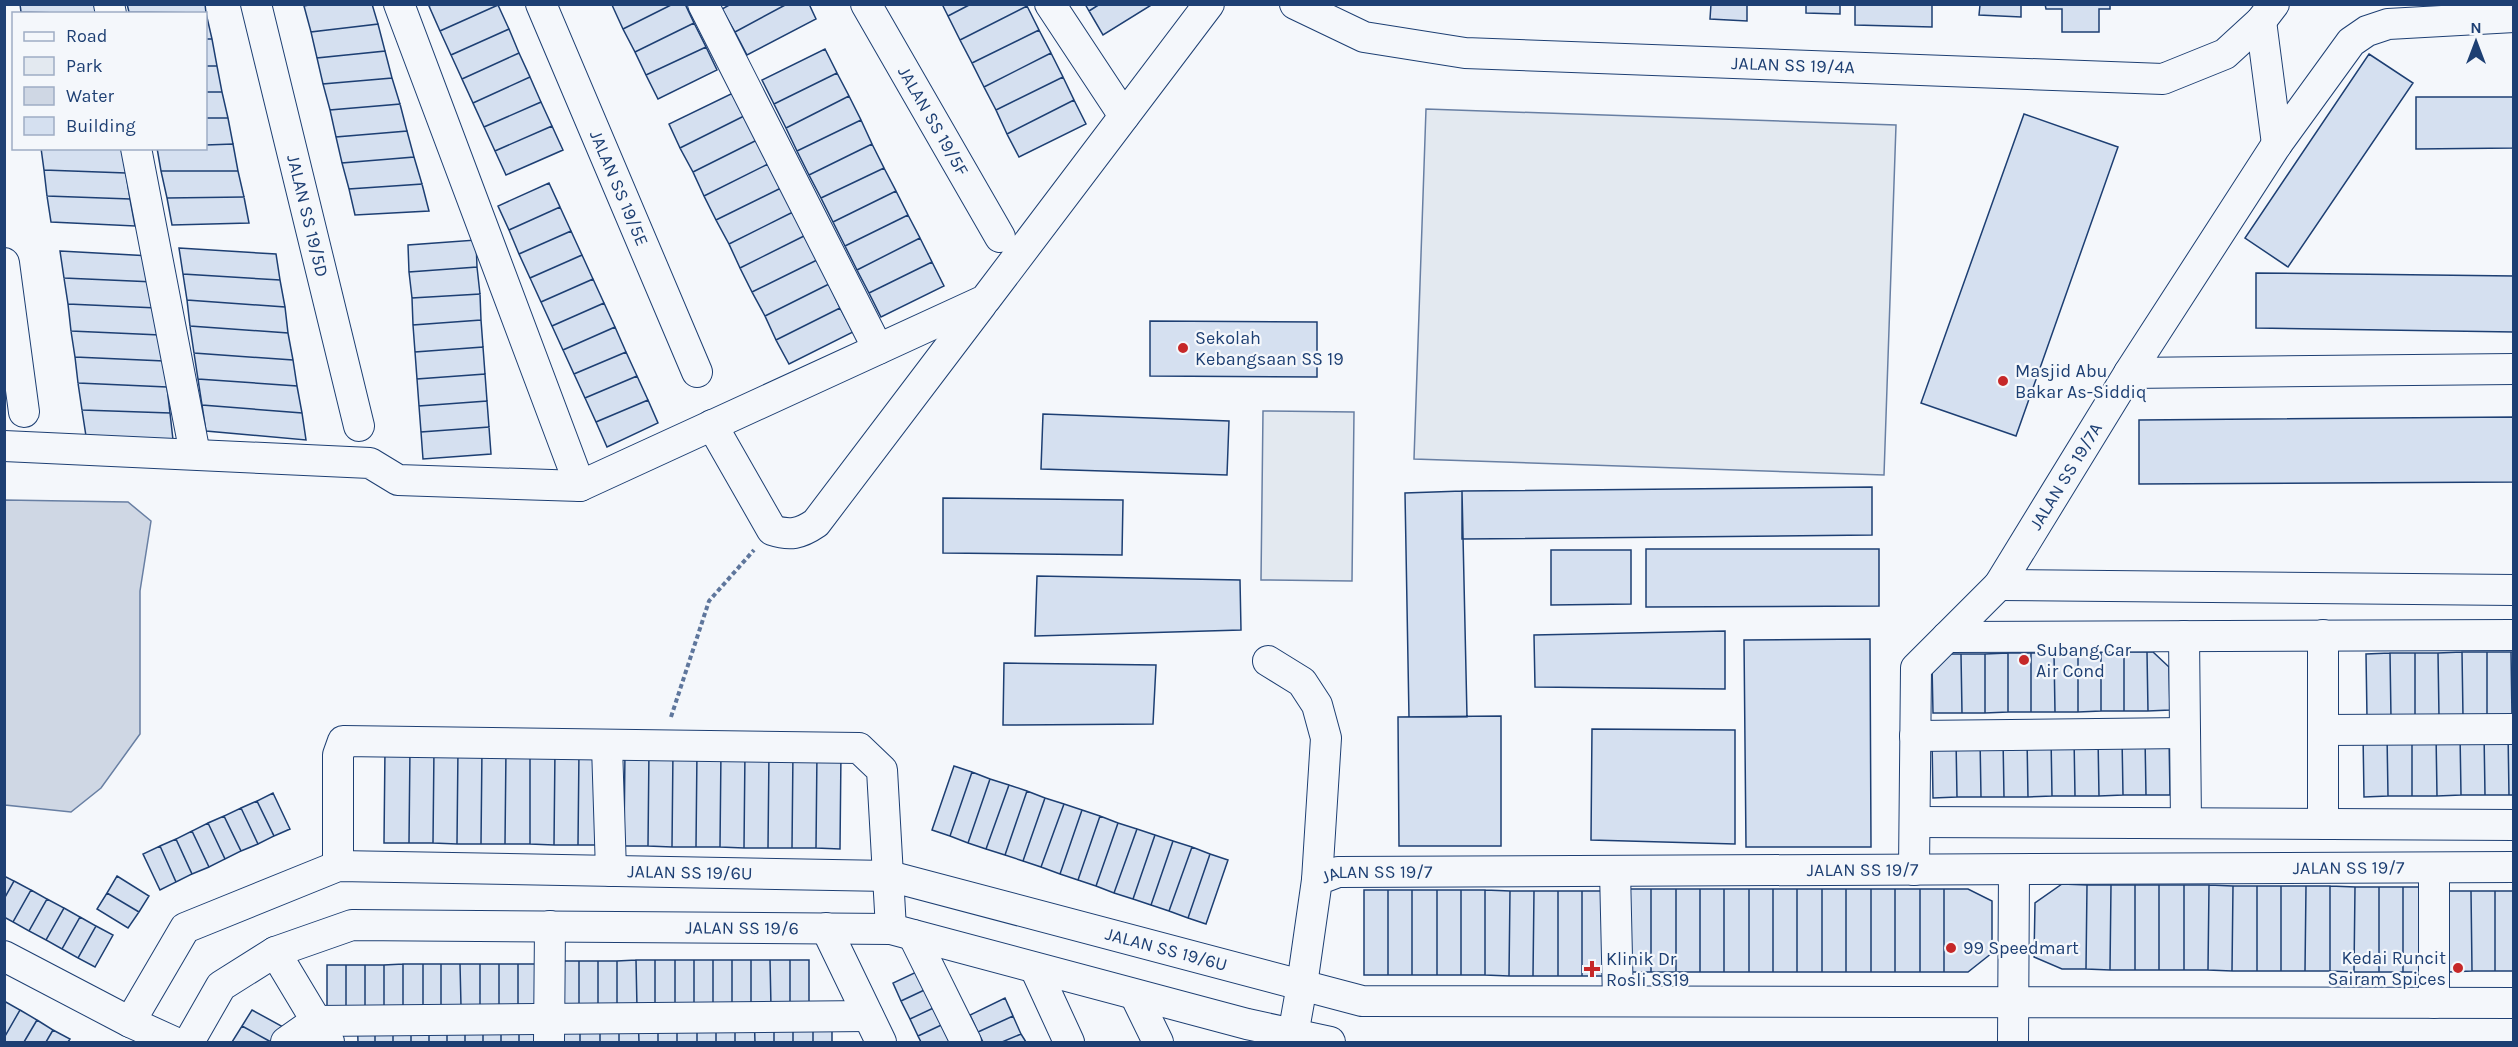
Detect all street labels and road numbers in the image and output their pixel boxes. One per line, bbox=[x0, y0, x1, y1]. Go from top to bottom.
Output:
street label: JALAN SS 19/4A bbox=[1731, 52, 1855, 79]
street label: JALAN SS 19/5F bbox=[893, 62, 973, 180]
street label: JALAN SS 19/5E bbox=[585, 127, 653, 249]
street label: JALAN SS 19/5D bbox=[282, 152, 333, 279]
street label: JALAN SS 19/7A bbox=[2024, 418, 2107, 534]
street label: JALAN SS 19/7 bbox=[2293, 856, 2405, 879]
street label: JALAN SS 19/7 bbox=[1807, 859, 1919, 881]
street label: JALAN SS 19/6U bbox=[627, 860, 753, 885]
street label: JALAN SS 19/7 bbox=[1318, 861, 1433, 888]
street label: JALAN SS 19/6 bbox=[685, 916, 799, 939]
street label: JALAN SS 19/6U bbox=[1103, 923, 1230, 976]

